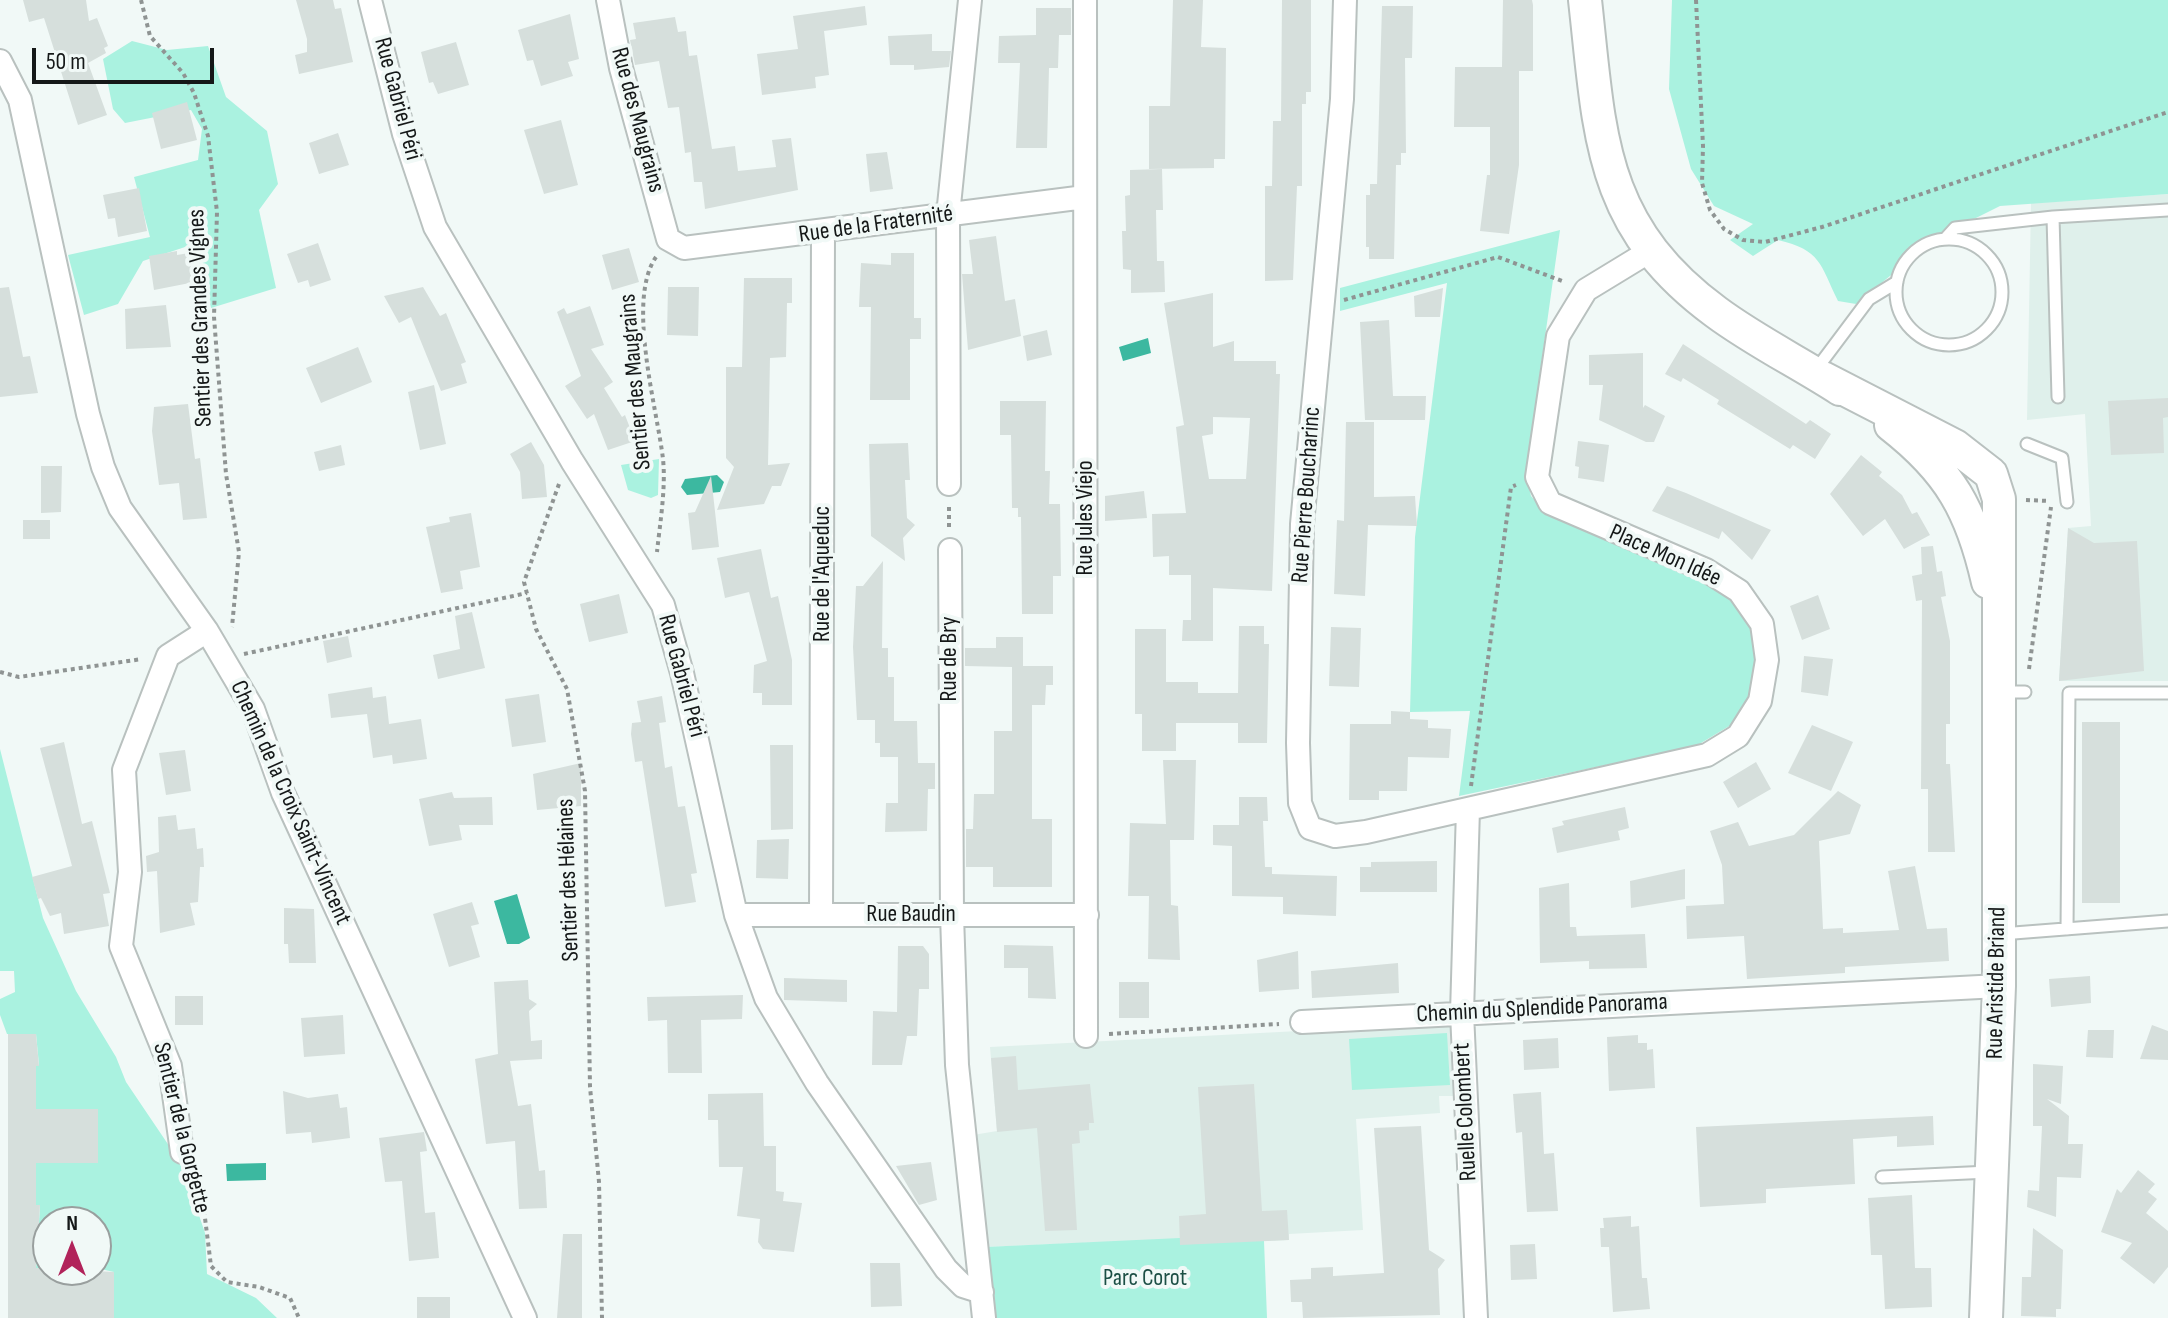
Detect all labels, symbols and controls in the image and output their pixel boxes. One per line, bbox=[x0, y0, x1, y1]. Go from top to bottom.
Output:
scale bar bbox=[36, 32, 218, 82]
street label: Rue Gabriel Péri bbox=[367, 34, 427, 164]
street label: Rue des Maugrains bbox=[604, 44, 670, 196]
text: 50 m bbox=[46, 47, 86, 76]
street label: Rue de la Fraternité bbox=[797, 200, 955, 250]
street label: Sentier des Grandes Vignes bbox=[183, 209, 219, 427]
street label: Sentier des Maugrains bbox=[614, 293, 658, 471]
street label: Rue Pierre Boucharinc bbox=[1286, 406, 1328, 584]
street label: Rue Jules Viejo bbox=[1072, 460, 1100, 576]
street label: Rue de l'Aqueduc bbox=[809, 506, 837, 642]
street label: Place Mon Idée bbox=[1605, 519, 1725, 593]
street label: Rue Gabriel Péri bbox=[651, 611, 711, 741]
street label: Rue de Bry bbox=[936, 616, 964, 702]
street label: Chemin de la Croix Saint-Vincent bbox=[223, 676, 357, 930]
street label: Sentier des Hélaines bbox=[552, 798, 586, 962]
street label: Rue Baudin bbox=[866, 901, 956, 929]
street label: Rue Aristide Briand bbox=[1981, 907, 2013, 1059]
street label: Chemin du Splendide Panorama bbox=[1416, 988, 1668, 1030]
street label: Sentier de la Gorgette bbox=[146, 1040, 216, 1216]
street label: Ruelle Colombert bbox=[1448, 1042, 1484, 1182]
north arrow bbox=[32, 1206, 112, 1286]
text: N bbox=[66, 1210, 78, 1237]
park label: Parc Corot bbox=[1103, 1265, 1187, 1293]

